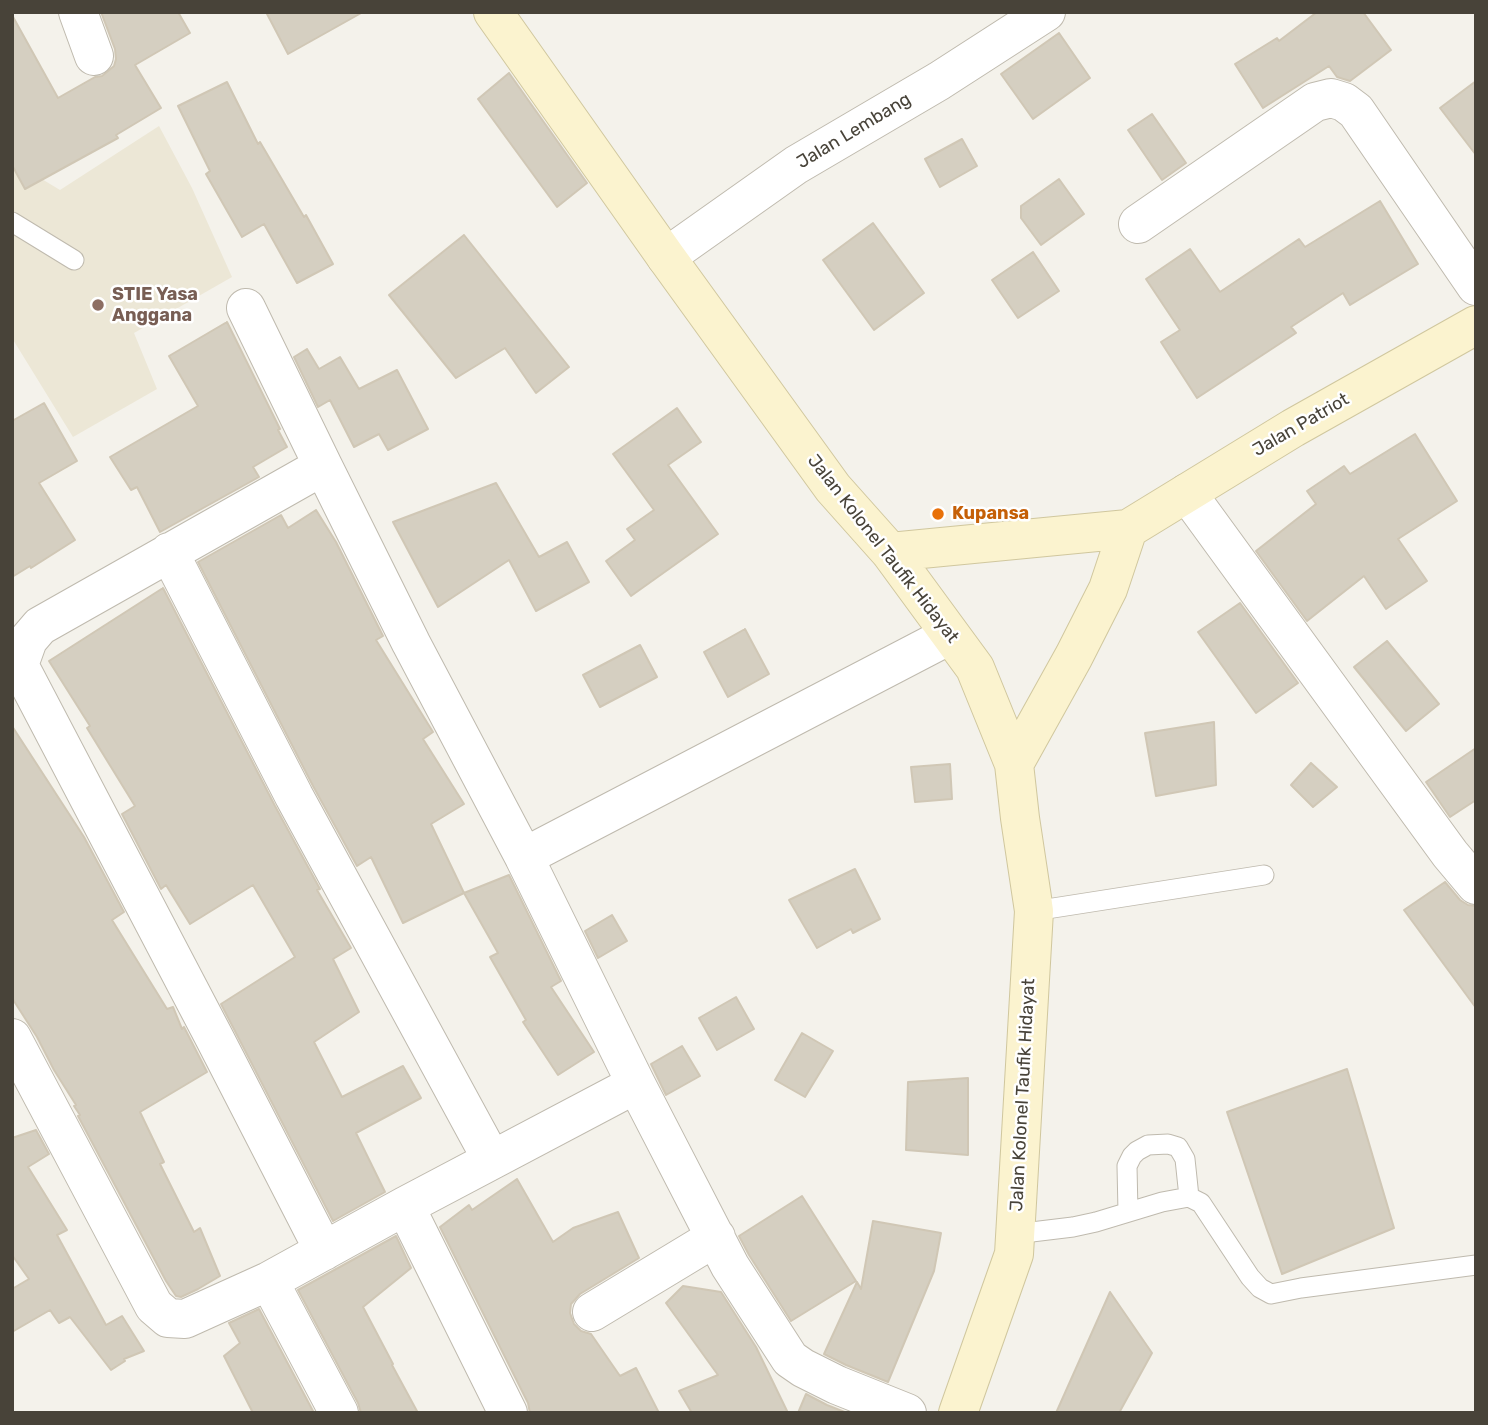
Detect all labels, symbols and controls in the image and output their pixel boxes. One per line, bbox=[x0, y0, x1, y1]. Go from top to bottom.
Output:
street label: Jalan Lembang bbox=[793, 88, 915, 174]
place label: STIE Yasa Anggana bbox=[112, 284, 198, 326]
marker: STIE Yasa Anggana bbox=[90, 297, 106, 313]
street label: Jalan Patriot bbox=[1249, 389, 1353, 461]
street label: Jalan Kolonel Taufik Hidayat bbox=[803, 450, 963, 648]
place label: Kupansa bbox=[952, 503, 1029, 525]
marker: Kupansa bbox=[930, 506, 946, 522]
street label: Jalan Kolonel Taufik Hidayat bbox=[1006, 978, 1040, 1212]

